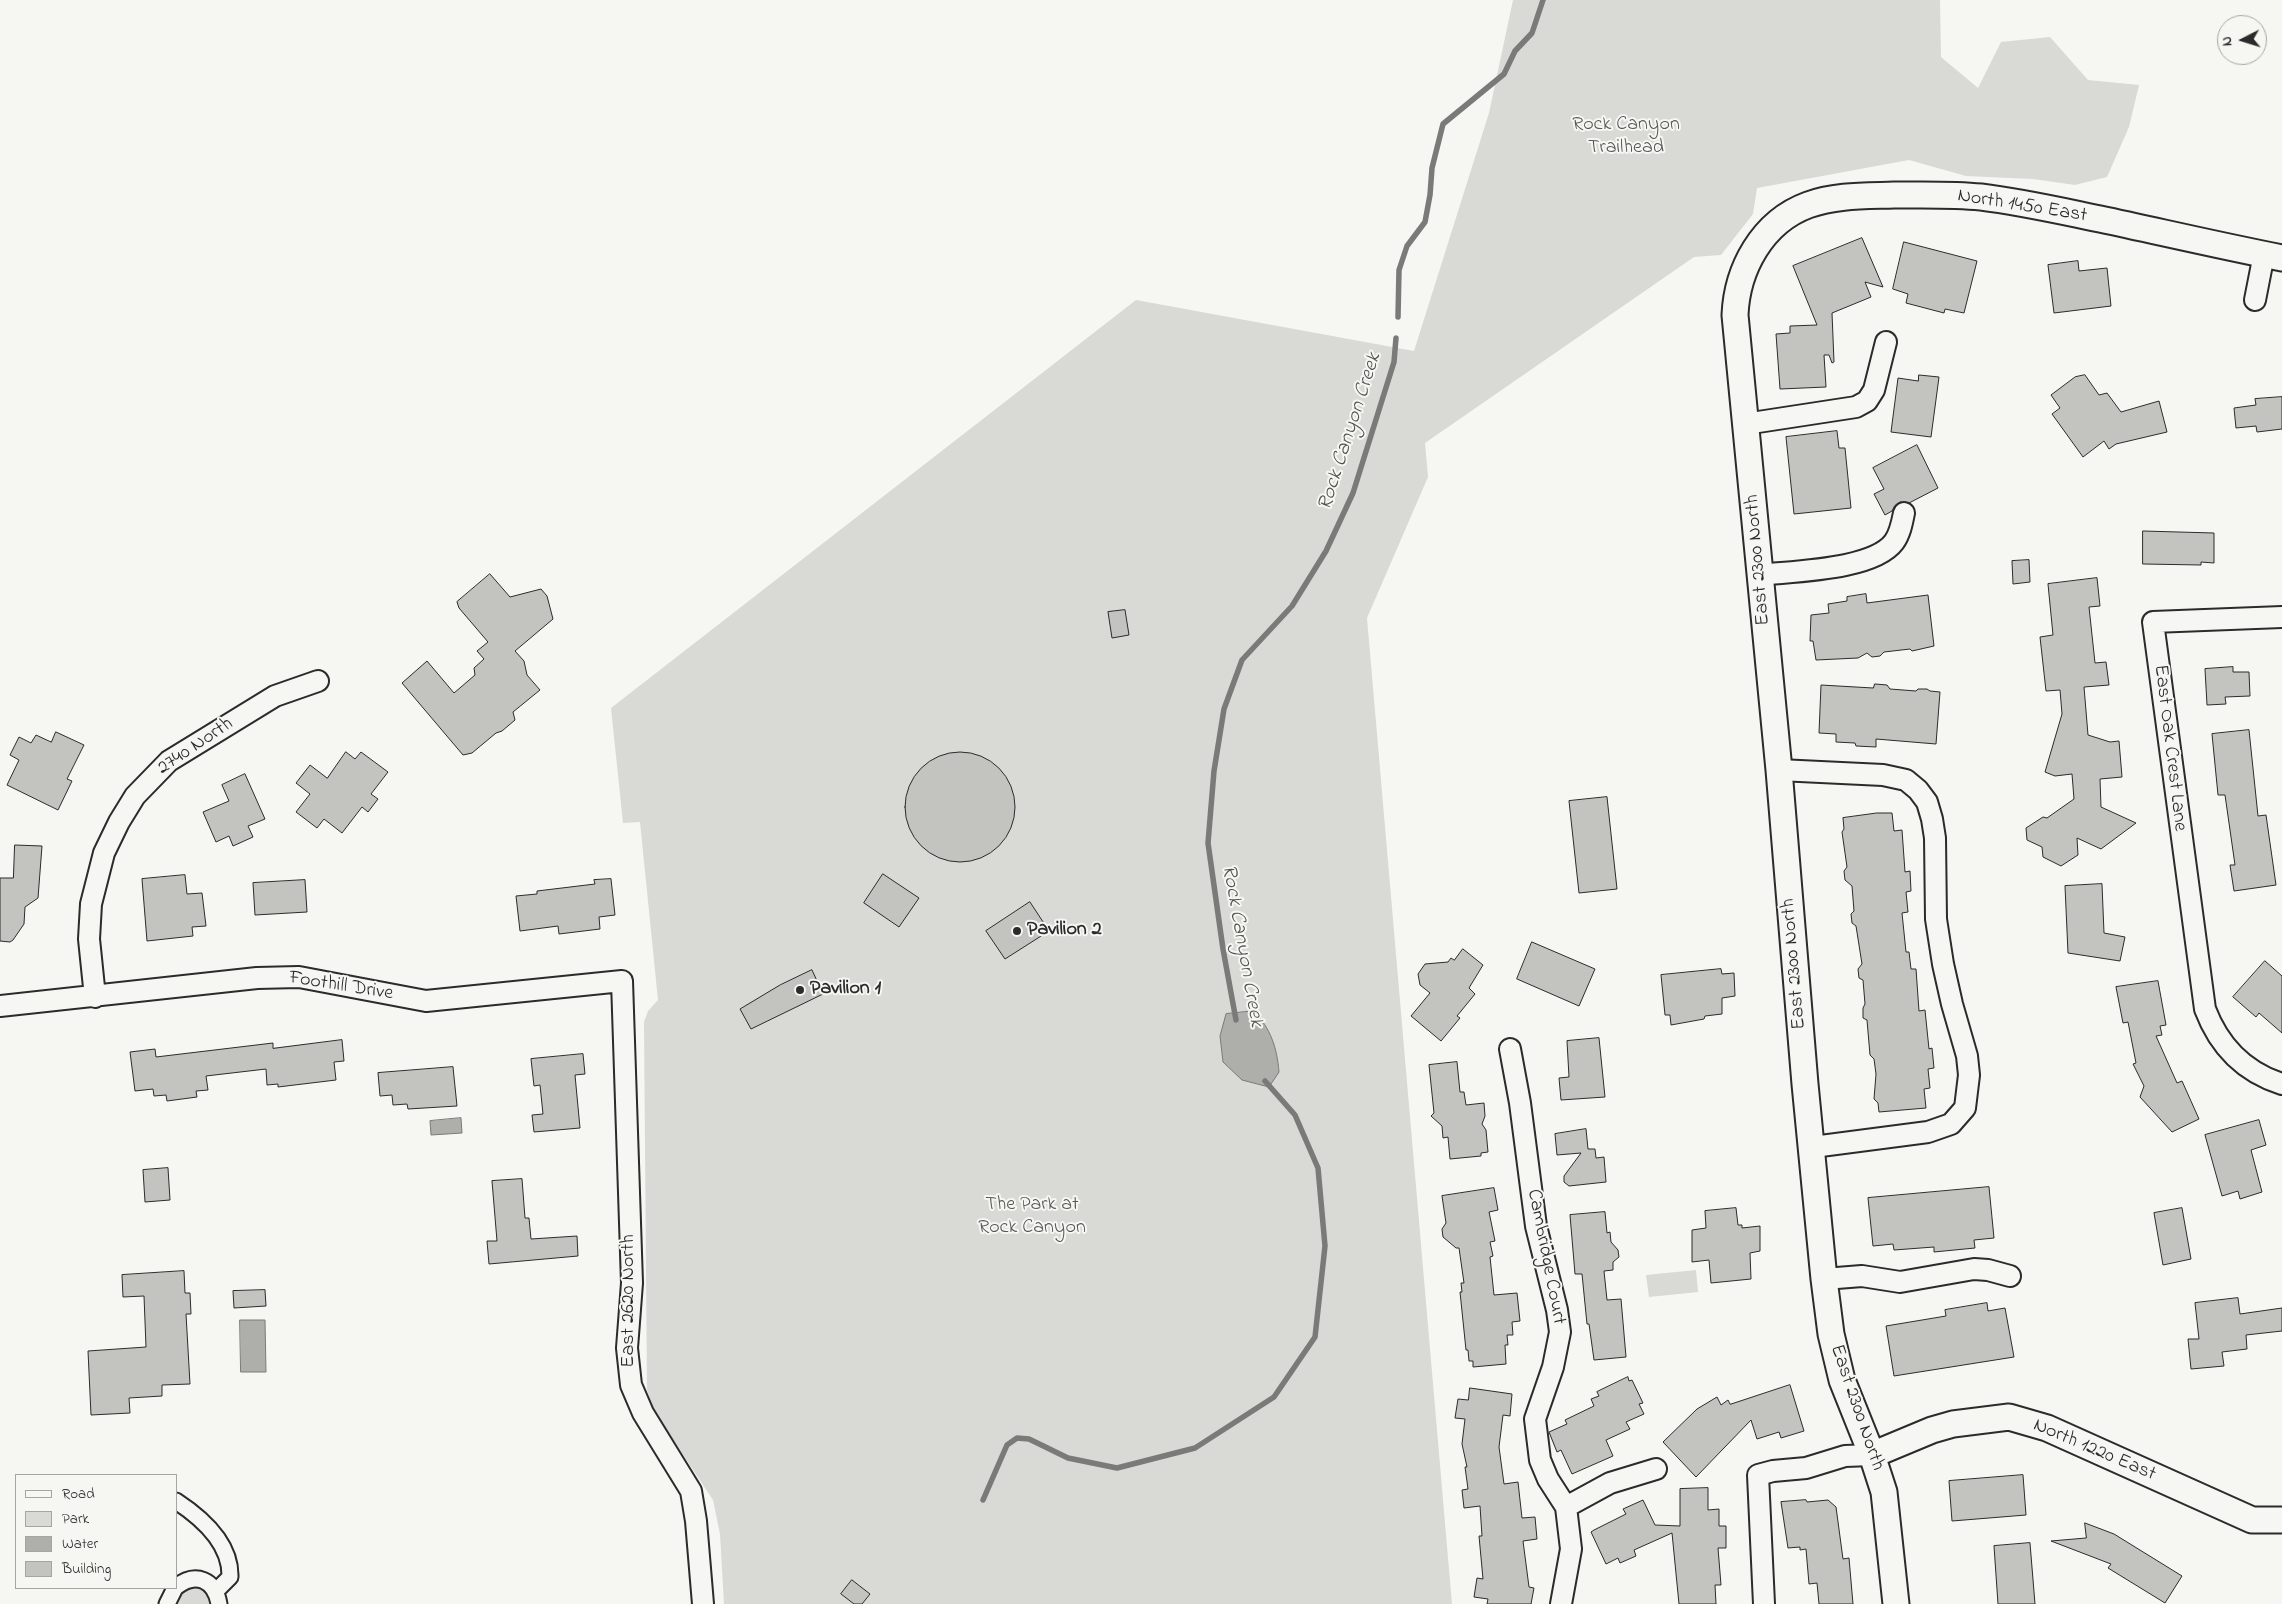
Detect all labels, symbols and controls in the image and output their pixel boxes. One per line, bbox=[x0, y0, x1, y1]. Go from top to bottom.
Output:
north arrow bbox=[2217, 15, 2267, 65]
text: N bbox=[2217, 36, 2238, 47]
park label: Rock Canyon Trailhead bbox=[1572, 114, 1680, 161]
street label: North 1450 East bbox=[1956, 185, 2088, 229]
water label: Rock Canyon Creek bbox=[1314, 350, 1388, 514]
street label: East 2300 North bbox=[1741, 493, 1777, 627]
street label: East Oak Crest Lane bbox=[2147, 663, 2191, 833]
street label: 2740 North bbox=[153, 713, 239, 781]
water label: Rock Canyon Creek bbox=[1214, 863, 1268, 1029]
street label: East 2300 North bbox=[1777, 897, 1813, 1031]
place label: Pavilion 2 bbox=[1027, 919, 1102, 943]
marker: Pavilion 2 bbox=[1011, 925, 1023, 937]
street label: Foothill Drive bbox=[287, 967, 395, 1007]
place label: Pavilion 1 bbox=[810, 978, 881, 1002]
marker: Pavilion 1 bbox=[794, 984, 806, 996]
street label: Cambridge Court bbox=[1520, 1187, 1570, 1327]
park label: The Park at Rock Canyon bbox=[978, 1194, 1086, 1241]
street label: East 2620 North bbox=[618, 1234, 642, 1368]
street label: East 2300 North bbox=[1823, 1342, 1889, 1474]
street label: North 1220 East bbox=[2029, 1414, 2159, 1488]
legend bbox=[15, 1474, 178, 1589]
text: Road bbox=[62, 1483, 95, 1505]
text: Park bbox=[62, 1508, 89, 1530]
text: Water bbox=[62, 1533, 98, 1555]
text: Building bbox=[62, 1558, 111, 1580]

